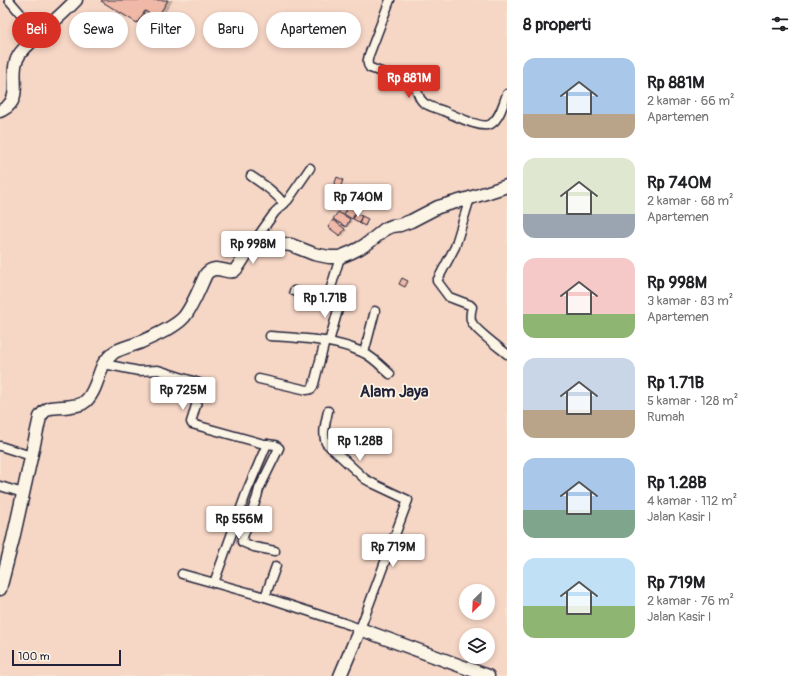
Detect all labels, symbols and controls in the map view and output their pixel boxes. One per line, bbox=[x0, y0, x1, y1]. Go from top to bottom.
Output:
chip: Beli bbox=[12, 12, 61, 48]
chip: Sewa bbox=[69, 12, 128, 48]
chip: Filter bbox=[136, 12, 195, 48]
chip: Baru bbox=[203, 12, 258, 48]
chip: Apartemen bbox=[266, 12, 361, 48]
icon: filters bbox=[769, 13, 791, 35]
text: 8 properti bbox=[523, 14, 591, 35]
pin: Rp 881M bbox=[372, 65, 446, 99]
text: Rp 881M bbox=[387, 70, 431, 86]
text: Rp 881M bbox=[647, 72, 705, 93]
icon: home bbox=[555, 74, 603, 122]
text: 2 kamar · 66 m² bbox=[647, 93, 735, 109]
text: Apartemen bbox=[647, 109, 709, 125]
text: Rp 740M bbox=[647, 172, 711, 193]
icon: home bbox=[555, 174, 603, 222]
pin: Rp 740M bbox=[321, 184, 395, 218]
text: Rp 740M bbox=[333, 189, 383, 205]
text: 2 kamar · 68 m² bbox=[647, 193, 734, 209]
text: Apartemen bbox=[647, 209, 709, 225]
pin: Rp 998M bbox=[216, 231, 290, 265]
text: Rp 998M bbox=[230, 236, 276, 252]
text: Rp 998M bbox=[647, 272, 707, 293]
icon: home bbox=[555, 274, 603, 322]
pin: Rp 1.71B bbox=[284, 285, 366, 319]
text: Rp 1.71B bbox=[303, 290, 347, 306]
text: 3 kamar · 83 m² bbox=[647, 293, 733, 309]
text: Apartemen bbox=[647, 309, 709, 325]
text: Rp 1.71B bbox=[647, 372, 704, 393]
icon: home bbox=[555, 374, 603, 422]
pin: Rp 725M bbox=[146, 377, 220, 411]
text: Rp 725M bbox=[159, 382, 207, 398]
district label: Alam Jaya bbox=[360, 382, 429, 402]
text: 5 kamar · 128 m² bbox=[647, 393, 738, 409]
text: Rumah bbox=[647, 409, 684, 425]
pin: Rp 1.28B bbox=[319, 428, 401, 462]
text: Rp 1.28B bbox=[337, 433, 383, 449]
text: Rp 1.28B bbox=[647, 472, 707, 493]
icon: home bbox=[555, 474, 603, 522]
text: 4 kamar · 112 m² bbox=[647, 493, 737, 509]
pin: Rp 556M bbox=[202, 506, 276, 540]
text: Jalan Kasir I bbox=[647, 509, 711, 525]
text: Rp 556M bbox=[215, 511, 263, 527]
pin: Rp 719M bbox=[356, 534, 430, 568]
text: Rp 719M bbox=[371, 539, 415, 555]
text: Rp 719M bbox=[647, 572, 705, 593]
icon: home bbox=[555, 574, 603, 622]
north arrow bbox=[459, 584, 495, 620]
map controls bbox=[459, 584, 495, 664]
text: 2 kamar · 76 m² bbox=[647, 593, 734, 609]
text: Jalan Kasir I bbox=[647, 609, 711, 625]
button: layers bbox=[459, 628, 495, 664]
scale bar bbox=[12, 648, 121, 667]
text: 100 m bbox=[18, 650, 49, 663]

